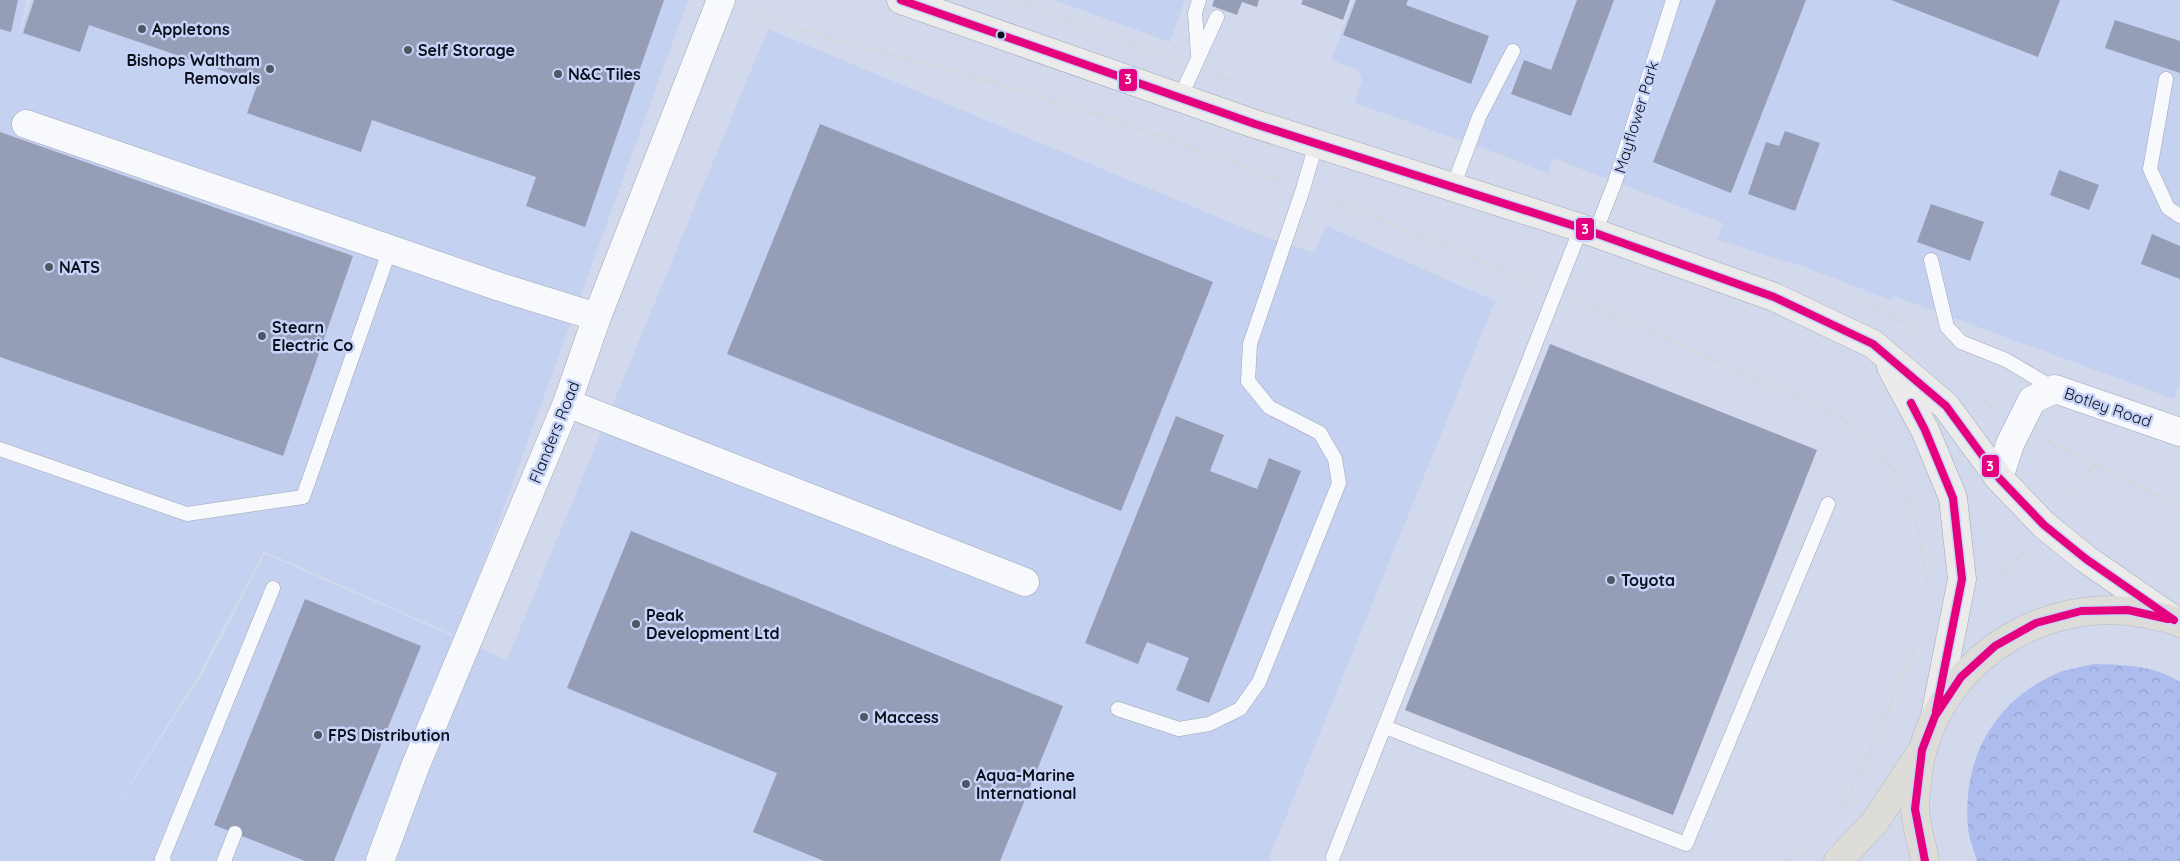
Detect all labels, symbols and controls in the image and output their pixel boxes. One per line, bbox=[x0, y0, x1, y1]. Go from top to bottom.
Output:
place label: Appletons bbox=[152, 19, 230, 39]
marker: Appletons bbox=[136, 23, 148, 35]
unlabelled marker bbox=[996, 30, 1006, 40]
place label: Self Storage bbox=[418, 40, 515, 60]
marker: Self Storage bbox=[402, 44, 414, 56]
place label: Bishops Waltham Removals bbox=[126, 50, 260, 88]
street label: Mayflower Park bbox=[1609, 58, 1663, 176]
marker: Bishops Waltham Removals bbox=[264, 63, 276, 75]
place label: N&C Tiles bbox=[568, 64, 641, 84]
marker: N&C Tiles bbox=[552, 68, 564, 80]
line badge: 3 bbox=[1118, 68, 1138, 92]
text: 3 bbox=[1124, 70, 1132, 88]
line badge: 3 bbox=[1575, 217, 1595, 241]
text: 3 bbox=[1581, 220, 1589, 238]
place label: NATS bbox=[59, 257, 100, 277]
marker: NATS bbox=[43, 261, 55, 273]
place label: Stearn Electric Co bbox=[272, 317, 353, 355]
marker: Stearn Electric Co bbox=[256, 330, 268, 342]
street label: Flanders Road bbox=[524, 378, 584, 486]
street label: Botley Road bbox=[2062, 383, 2154, 431]
line badge: 3 bbox=[1981, 454, 2000, 478]
text: 3 bbox=[1986, 457, 1994, 475]
place label: Toyota bbox=[1621, 570, 1675, 590]
marker: Toyota bbox=[1605, 574, 1617, 586]
place label: Peak Development Ltd bbox=[646, 605, 780, 643]
marker: Peak Development Ltd bbox=[630, 618, 642, 630]
place label: Maccess bbox=[874, 707, 939, 727]
marker: Maccess bbox=[858, 711, 870, 723]
place label: FPS Distribution bbox=[328, 725, 450, 745]
marker: FPS Distribution bbox=[312, 729, 324, 741]
place label: Aqua-Marine International bbox=[976, 765, 1077, 803]
marker: Aqua-Marine International bbox=[960, 778, 972, 790]

